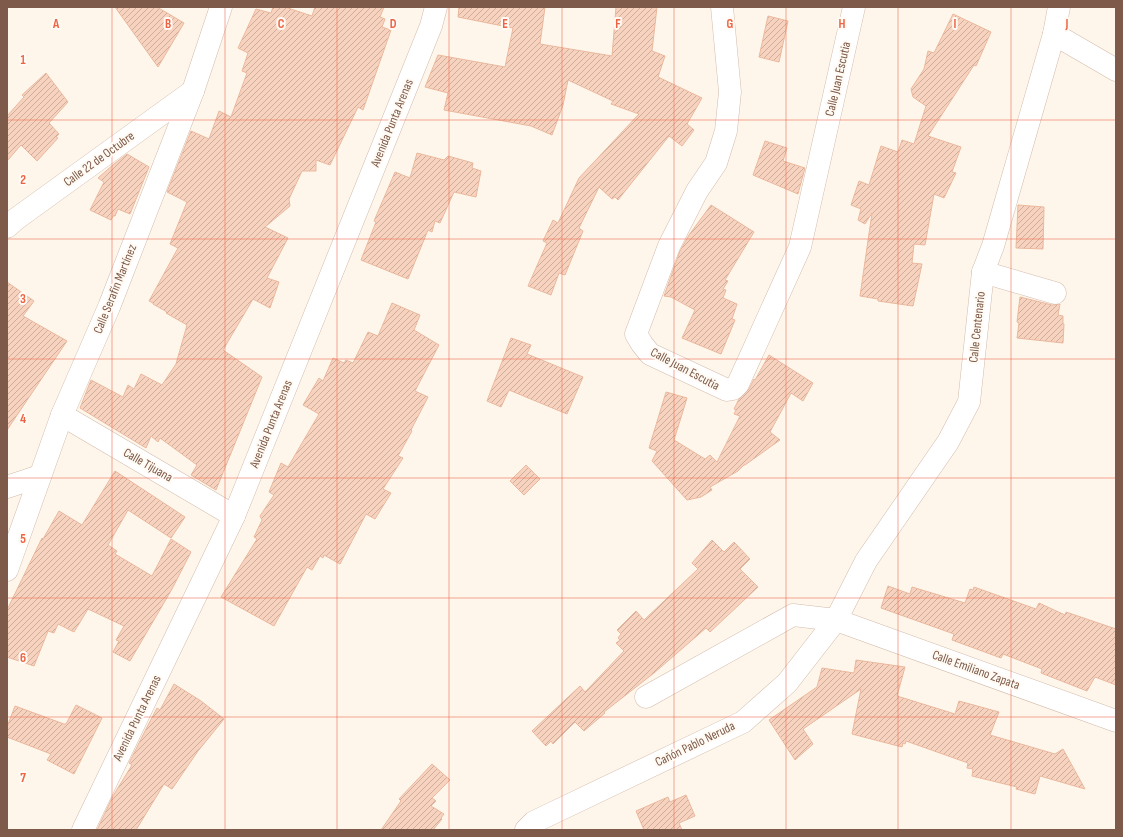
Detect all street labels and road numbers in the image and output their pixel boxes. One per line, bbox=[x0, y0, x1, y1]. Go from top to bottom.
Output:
street label: Calle Juan Escutia bbox=[822, 40, 854, 118]
street label: Avenida Punta Arenas bbox=[367, 76, 417, 170]
street label: Calle 22 de Octubre bbox=[60, 128, 138, 190]
street label: Calle Serafín Martínez bbox=[90, 242, 140, 336]
street label: Calle Centenario bbox=[965, 291, 989, 363]
street label: Calle Juan Escutia bbox=[648, 344, 722, 394]
street label: Avenida Punta Arenas bbox=[246, 377, 296, 471]
street label: Calle Tijuana bbox=[121, 445, 175, 485]
street label: Calle Emiliano Zapata bbox=[930, 647, 1022, 693]
street label: Avenida Punta Arenas bbox=[109, 672, 165, 764]
street label: Cañón Pablo Neruda bbox=[653, 718, 737, 770]

